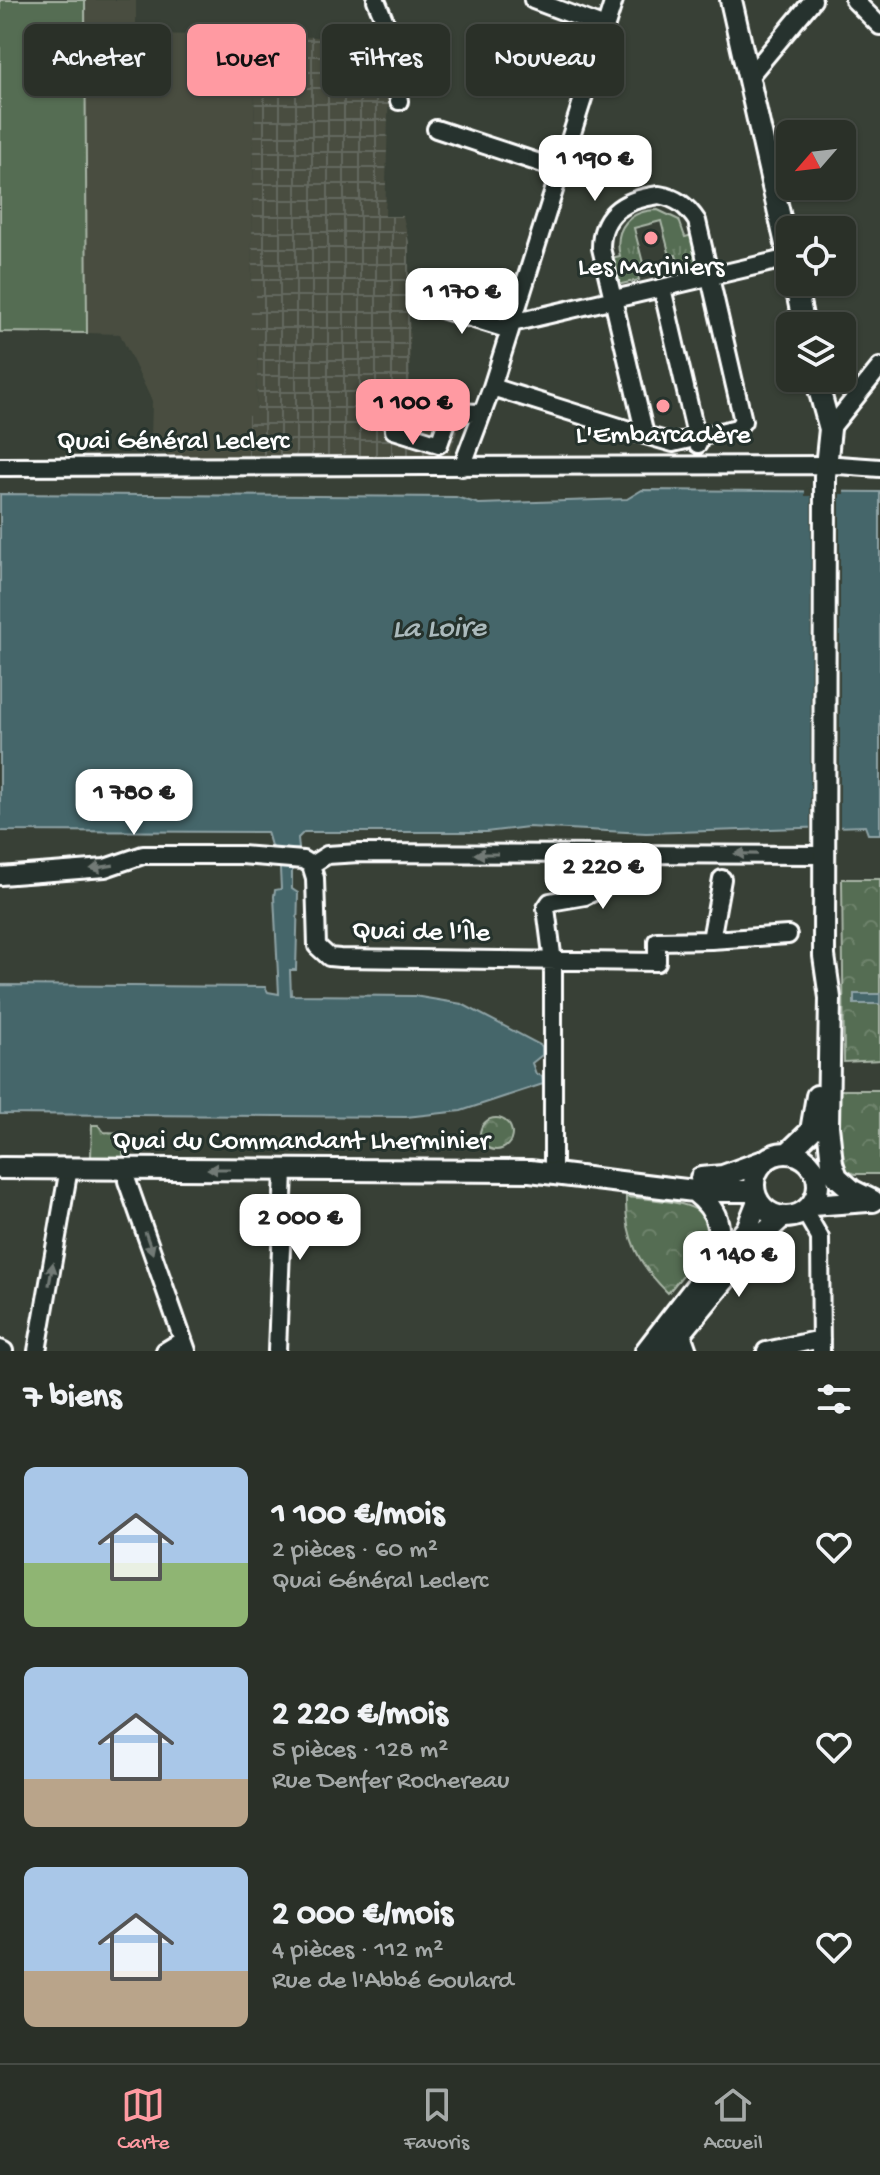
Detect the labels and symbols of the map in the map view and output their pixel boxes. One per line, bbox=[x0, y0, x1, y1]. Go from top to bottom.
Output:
north arrow bbox=[776, 120, 856, 200]
pin: 1 190 € bbox=[521, 135, 669, 203]
marker: Les Mariniers bbox=[642, 229, 660, 247]
place label: Les Mariniers bbox=[578, 252, 725, 285]
pin: 1 170 € bbox=[388, 268, 536, 336]
pin: 1 100 € bbox=[339, 379, 487, 447]
marker: L'Embarcadère bbox=[654, 397, 672, 415]
place label: L'Embarcadère bbox=[575, 420, 751, 453]
street label: Quai Général Leclerc bbox=[57, 426, 291, 459]
water label: La Loire bbox=[392, 612, 488, 648]
pin: 1 780 € bbox=[60, 769, 208, 837]
pin: 2 220 € bbox=[529, 843, 677, 911]
one-way arrow bbox=[733, 847, 758, 860]
one-way arrow bbox=[473, 848, 498, 860]
one-way arrow bbox=[89, 861, 114, 874]
street label: Quai de l'Île bbox=[352, 915, 491, 951]
street label: Quai du Commandant Lherminier bbox=[112, 1126, 492, 1159]
one-way arrow bbox=[206, 1163, 231, 1175]
pin: 2 000 € bbox=[226, 1194, 374, 1262]
one-way arrow bbox=[144, 1231, 156, 1255]
pin: 1 140 € bbox=[665, 1231, 813, 1299]
one-way arrow bbox=[45, 1261, 57, 1286]

